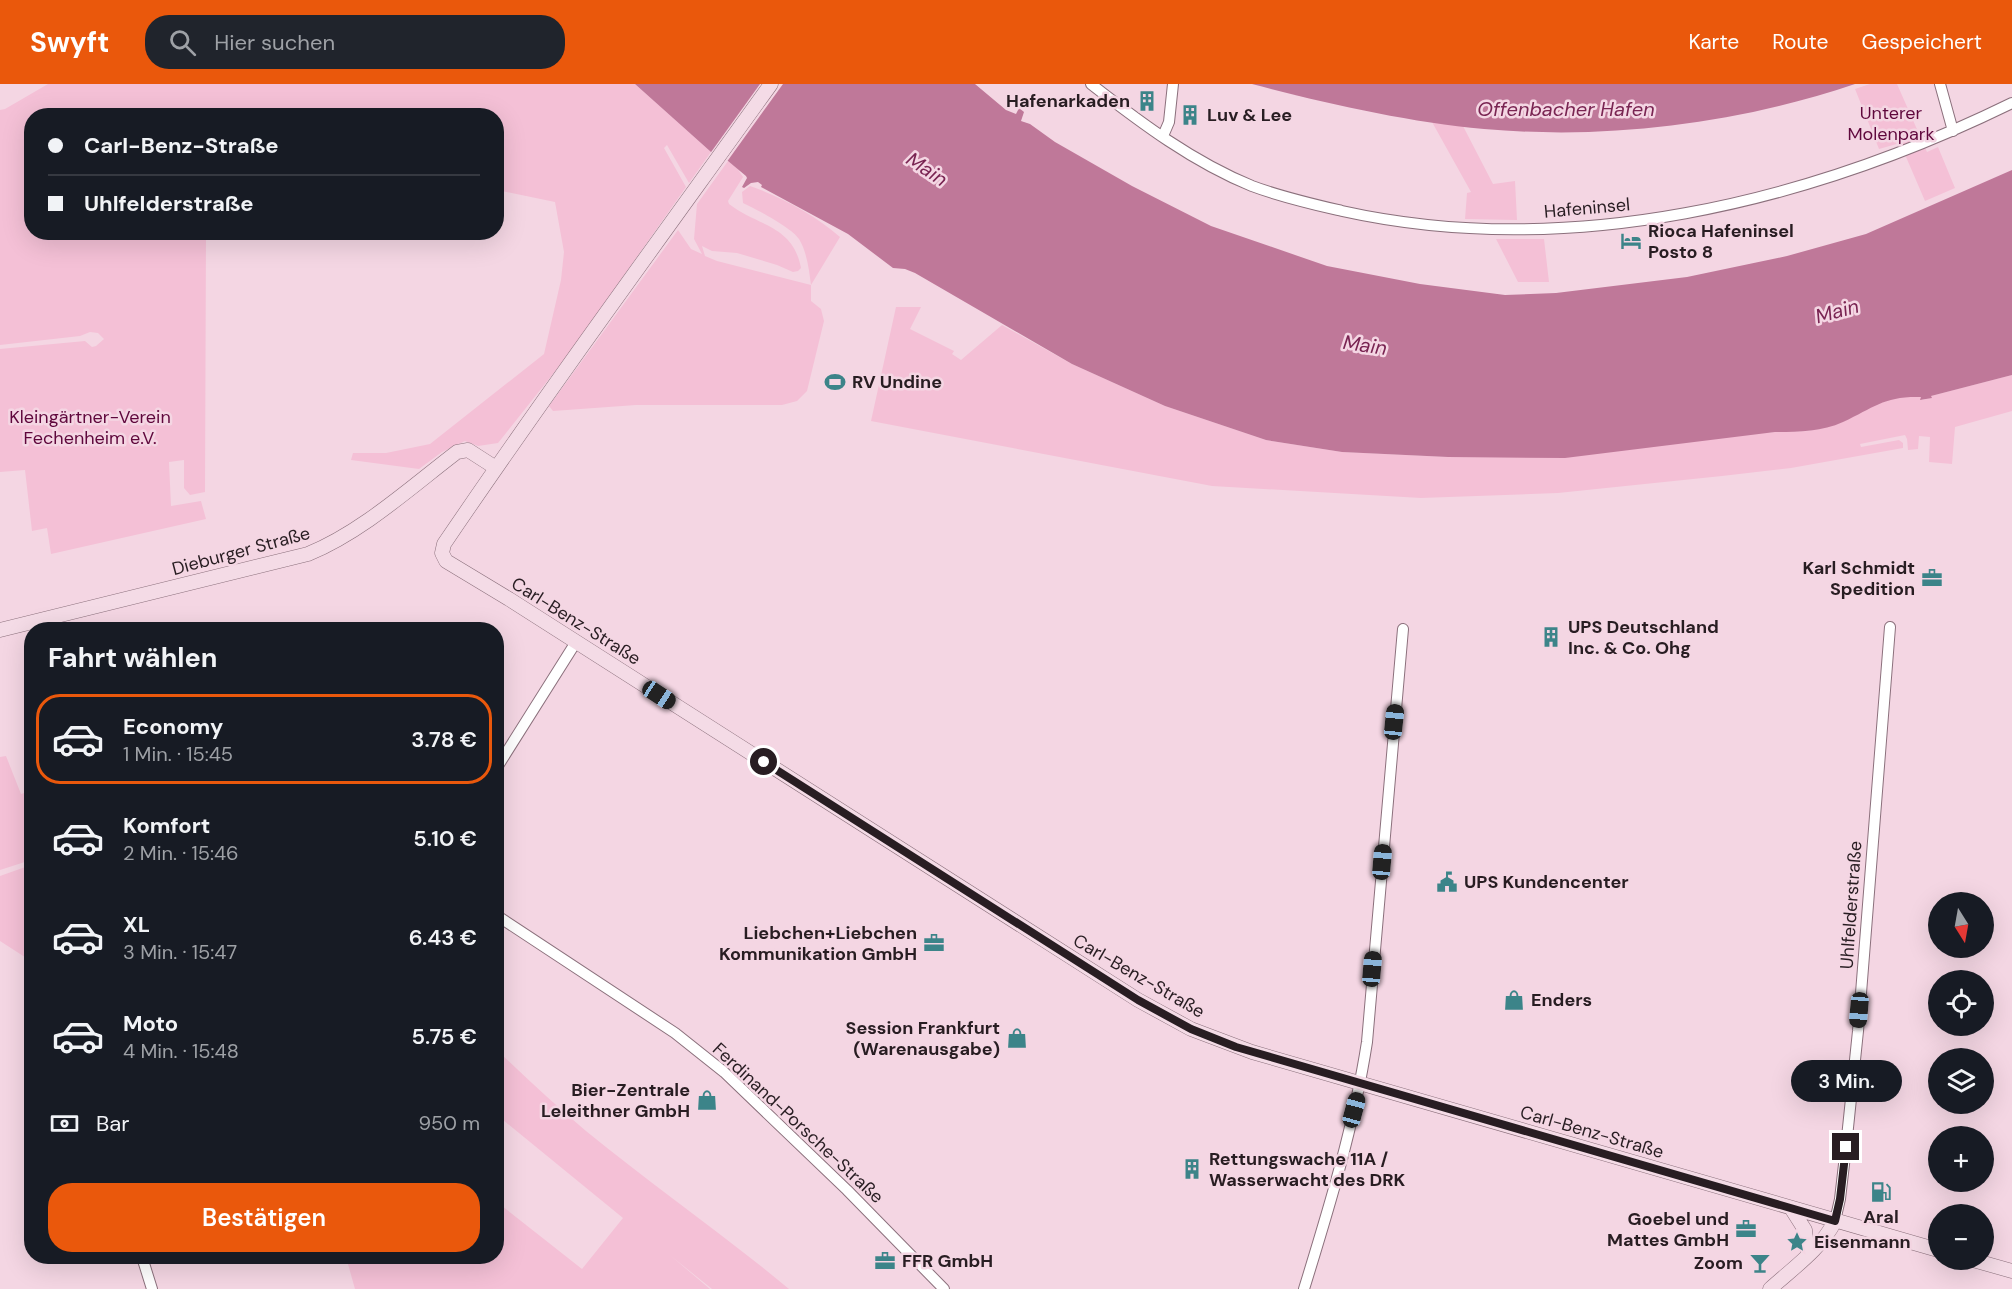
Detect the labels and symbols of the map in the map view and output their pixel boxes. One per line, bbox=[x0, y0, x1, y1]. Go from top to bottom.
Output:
place label: Hafenarkaden bbox=[1006, 89, 1130, 113]
building icon: Hafenarkaden bbox=[1135, 89, 1159, 113]
water label: Offenbacher Hafen bbox=[1477, 96, 1655, 122]
park label: Unterer Molenpark bbox=[1847, 101, 1935, 146]
building icon: Luv & Lee bbox=[1178, 103, 1202, 127]
place label: Luv & Lee bbox=[1207, 103, 1292, 127]
water label: Main bbox=[901, 146, 953, 192]
street label: Hafeninsel bbox=[1543, 192, 1631, 224]
place label: Rioca Hafeninsel Posto 8 bbox=[1648, 219, 1794, 264]
hotel icon: Rioca Hafeninsel Posto 8 bbox=[1619, 229, 1643, 253]
water label: Main bbox=[1812, 293, 1862, 329]
water label: Main bbox=[1341, 329, 1389, 361]
sports icon: RV Undine bbox=[823, 370, 847, 394]
place label: RV Undine bbox=[852, 370, 942, 394]
park label: Kleingärtner-Verein Fechenheim e.V. bbox=[9, 405, 171, 450]
street label: Dieburger Straße bbox=[169, 521, 313, 581]
place label: Karl Schmidt Spedition bbox=[1803, 556, 1915, 601]
office icon: Karl Schmidt Spedition bbox=[1920, 566, 1944, 590]
street label: Carl-Benz-Straße bbox=[507, 572, 645, 670]
place label: UPS Deutschland Inc. & Co. Ohg bbox=[1568, 615, 1719, 660]
building icon: UPS Deutschland Inc. & Co. Ohg bbox=[1539, 625, 1563, 649]
car bbox=[639, 678, 679, 712]
car bbox=[1383, 703, 1405, 741]
route start bbox=[750, 748, 777, 775]
street label: Uhlfelderstraße bbox=[1835, 840, 1867, 970]
car bbox=[1371, 843, 1393, 881]
public building icon: UPS Kundencenter bbox=[1435, 870, 1459, 894]
place label: UPS Kundencenter bbox=[1464, 870, 1629, 894]
north arrow bbox=[1928, 892, 1994, 958]
place label: Liebchen+Liebchen Kommunikation GmbH bbox=[719, 921, 917, 966]
street label: Carl-Benz-Straße bbox=[1069, 929, 1209, 1023]
office icon: Liebchen+Liebchen Kommunikation GmbH bbox=[922, 931, 946, 955]
car bbox=[1361, 950, 1383, 988]
shop icon: Enders bbox=[1502, 988, 1526, 1012]
place label: Enders bbox=[1531, 988, 1592, 1012]
car bbox=[1848, 991, 1870, 1029]
place label: Session Frankfurt (Warenausgabe) bbox=[846, 1016, 1000, 1061]
shop icon: Session Frankfurt (Warenausgabe) bbox=[1005, 1026, 1029, 1050]
street label: Ferdinand-Porsche-Straße bbox=[707, 1037, 889, 1209]
callout: 3 Min. bbox=[1790, 1060, 1902, 1102]
place label: Bier-Zentrale Leleithner GmbH bbox=[541, 1078, 690, 1123]
shop icon: Bier-Zentrale Leleithner GmbH bbox=[695, 1088, 719, 1112]
car bbox=[1341, 1090, 1367, 1130]
street label: Carl-Benz-Straße bbox=[1517, 1100, 1667, 1164]
route end bbox=[1832, 1133, 1859, 1160]
place label: Rettungswache 11A / Wasserwacht des DRK bbox=[1209, 1147, 1406, 1192]
building icon: Rettungswache 11A / Wasserwacht des DRK bbox=[1180, 1157, 1204, 1181]
fuel station icon: Aral bbox=[1869, 1180, 1893, 1204]
place label: Aral bbox=[1863, 1205, 1899, 1229]
place label: Goebel und Mattes GmbH bbox=[1607, 1207, 1729, 1252]
office icon: Goebel und Mattes GmbH bbox=[1734, 1217, 1758, 1241]
place icon: Eisenmann bbox=[1785, 1230, 1809, 1254]
place label: Eisenmann bbox=[1814, 1230, 1911, 1254]
office icon: FFR GmbH bbox=[873, 1249, 897, 1273]
place label: FFR GmbH bbox=[902, 1249, 993, 1273]
place label: Zoom bbox=[1694, 1251, 1743, 1275]
bar icon: Zoom bbox=[1748, 1251, 1772, 1275]

